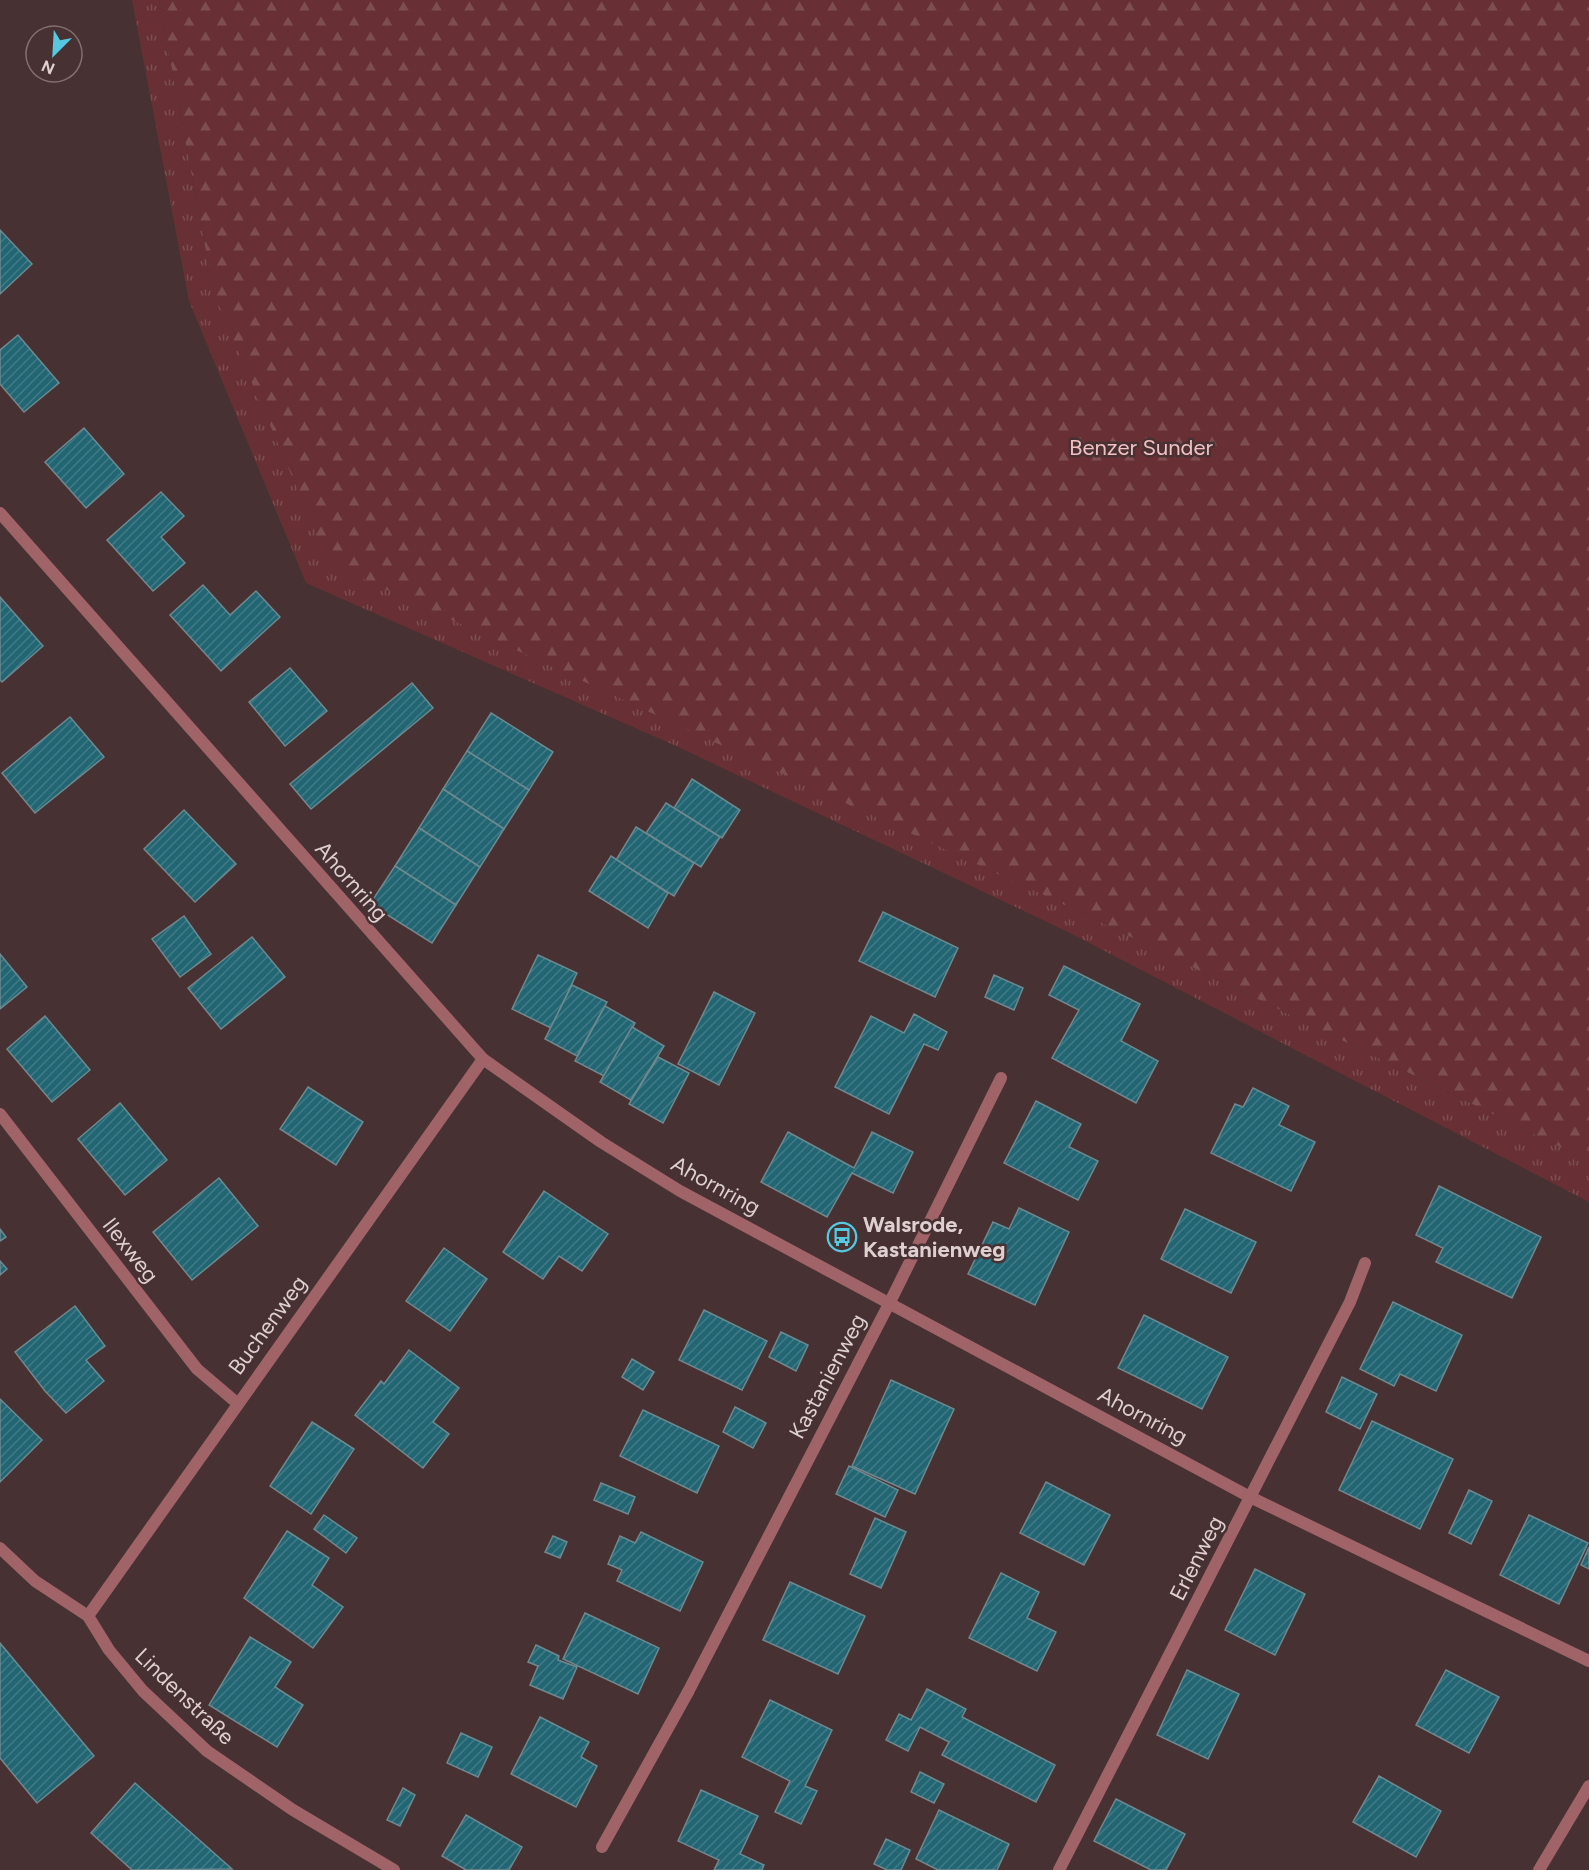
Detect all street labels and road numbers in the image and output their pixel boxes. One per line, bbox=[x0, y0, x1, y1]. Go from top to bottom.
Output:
street label: Ahornring bbox=[309, 836, 394, 927]
street label: Ahornring bbox=[667, 1150, 765, 1221]
street label: Ilexweg bbox=[97, 1212, 164, 1288]
street label: Buchenweg bbox=[222, 1270, 312, 1380]
street label: Kastanienweg bbox=[783, 1309, 872, 1443]
street label: Ahornring bbox=[1093, 1381, 1192, 1450]
street label: Erlenweg bbox=[1164, 1511, 1229, 1605]
street label: Lindenstraße bbox=[129, 1642, 240, 1750]

